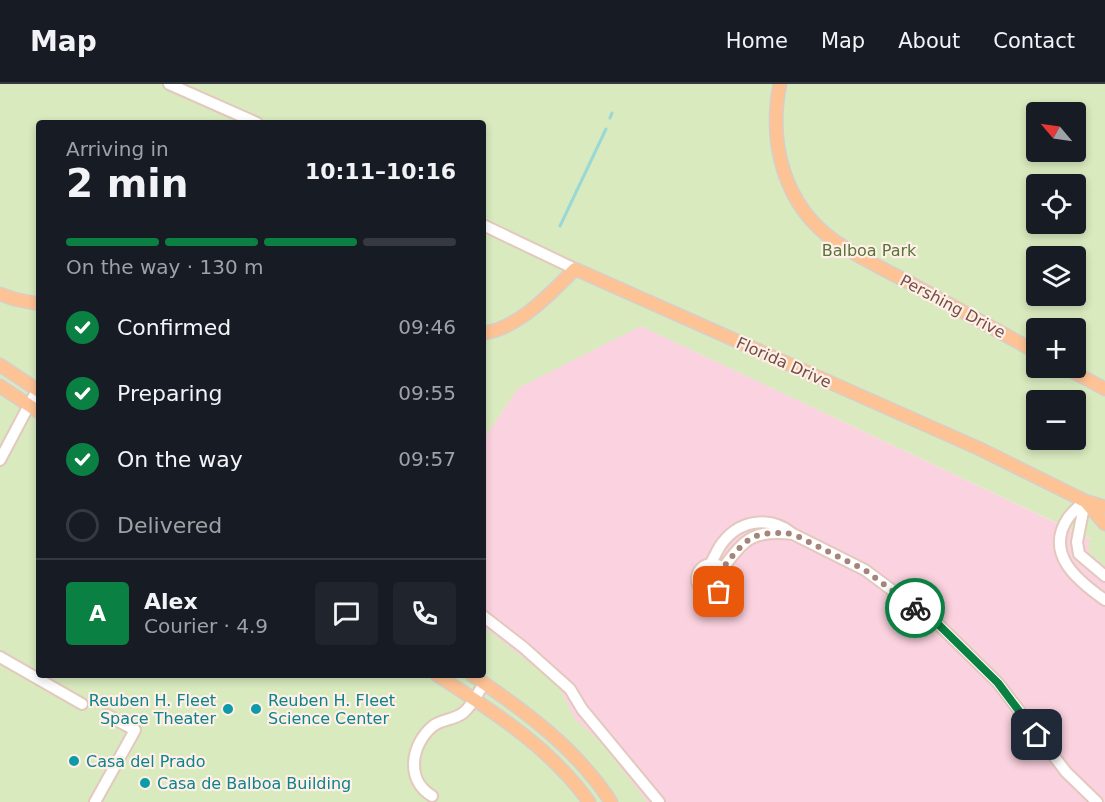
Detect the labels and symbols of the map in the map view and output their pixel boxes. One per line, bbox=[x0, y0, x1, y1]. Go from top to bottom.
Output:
north arrow bbox=[1026, 102, 1086, 162]
park label: Balboa Park bbox=[822, 241, 917, 260]
street label: Pershing Drive bbox=[897, 271, 1009, 342]
street label: Florida Drive bbox=[733, 333, 834, 392]
pin bbox=[693, 566, 744, 617]
courier bbox=[885, 578, 945, 638]
place label: Reuben H. Fleet Space Theater bbox=[89, 691, 216, 728]
place label: Reuben H. Fleet Science Center bbox=[268, 691, 395, 728]
marker: Reuben H. Fleet Space Theater bbox=[221, 702, 235, 716]
marker: Reuben H. Fleet Science Center bbox=[249, 702, 263, 716]
pin bbox=[1011, 709, 1062, 760]
place label: Casa del Prado bbox=[86, 752, 205, 771]
marker: Casa del Prado bbox=[67, 754, 81, 768]
place label: Casa de Balboa Building bbox=[157, 774, 351, 793]
marker: Casa de Balboa Building bbox=[138, 776, 152, 790]

